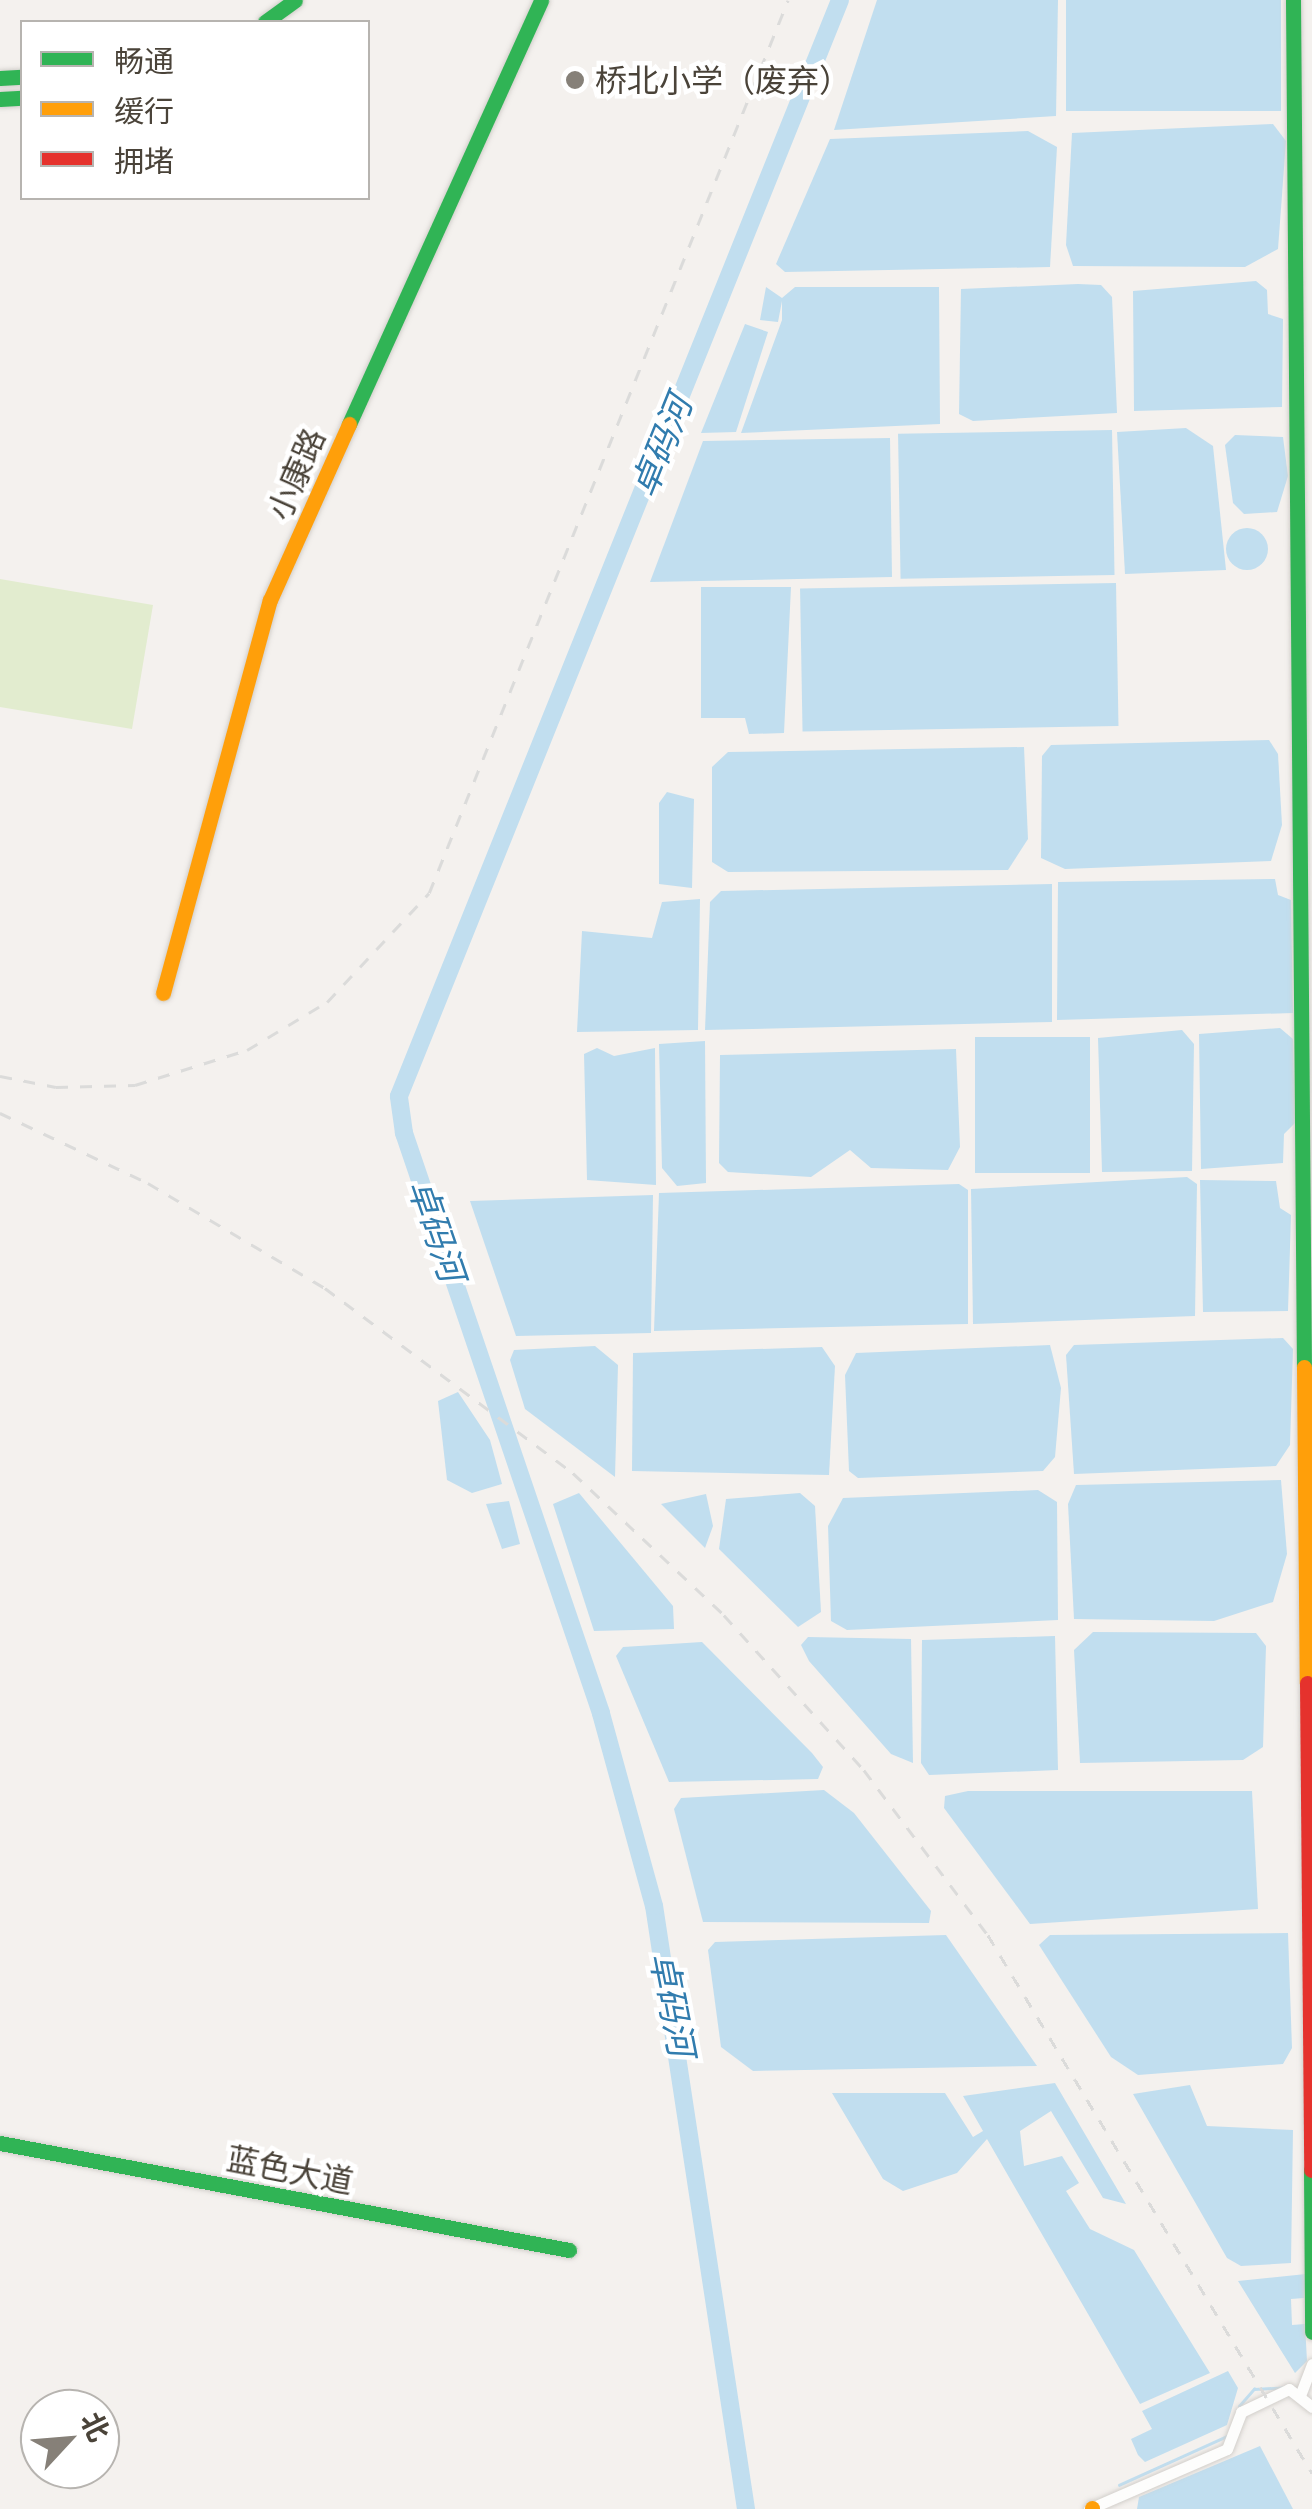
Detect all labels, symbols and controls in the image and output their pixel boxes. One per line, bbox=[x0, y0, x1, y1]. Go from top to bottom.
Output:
legend bbox=[20, 20, 370, 200]
text: 畅通 bbox=[114, 41, 174, 80]
place label: 桥北小学（废弃） bbox=[595, 61, 851, 99]
marker: 桥北小学（废弃） bbox=[564, 69, 586, 91]
text: 缓行 bbox=[114, 91, 174, 130]
text: 拥堵 bbox=[114, 141, 174, 180]
water label: 卓码河 bbox=[622, 389, 700, 503]
street label: 小康路 bbox=[259, 422, 333, 526]
water label: 卓码河 bbox=[400, 1174, 474, 1286]
water label: 卓码河 bbox=[642, 1948, 704, 2060]
street label: 蓝色大道 bbox=[224, 2139, 356, 2201]
north arrow bbox=[20, 2389, 120, 2489]
text: 北 bbox=[73, 2406, 118, 2447]

